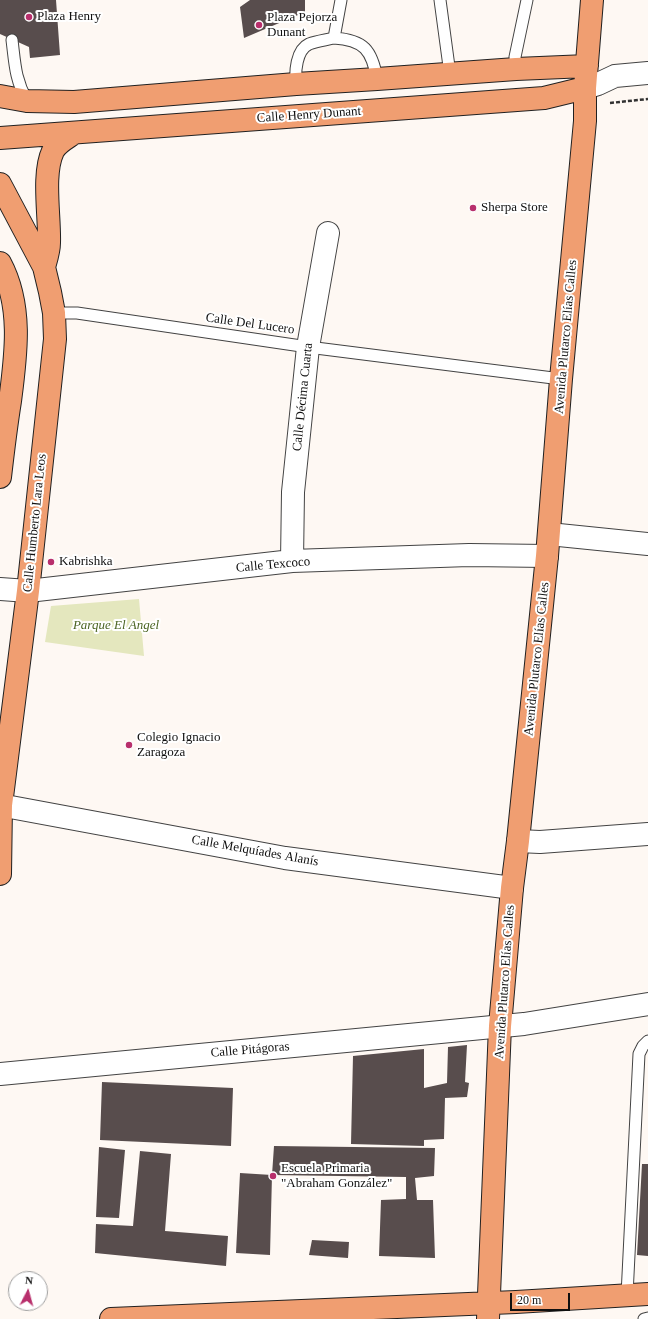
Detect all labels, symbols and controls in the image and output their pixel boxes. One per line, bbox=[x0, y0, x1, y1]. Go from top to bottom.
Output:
place label: Plaza Henry bbox=[37, 9, 101, 25]
place label: Plaza Pejorza Dunant bbox=[267, 10, 337, 41]
marker: Plaza Henry bbox=[24, 12, 34, 22]
marker: Plaza Pejorza Dunant bbox=[254, 20, 264, 30]
street label: Calle Henry Dunant bbox=[256, 104, 362, 126]
place label: Sherpa Store bbox=[481, 200, 548, 216]
marker: Sherpa Store bbox=[468, 203, 478, 213]
street label: Avenida Plutarco Elías Calles bbox=[551, 259, 581, 415]
street label: Calle Del Lucero bbox=[205, 310, 295, 338]
street label: Calle Décima Cuarta bbox=[290, 342, 316, 452]
street label: Calle Humberto Lara Leos bbox=[20, 453, 50, 593]
place label: Kabrishka bbox=[59, 554, 112, 570]
street label: Calle Texcoco bbox=[235, 554, 311, 576]
marker: Kabrishka bbox=[46, 557, 56, 567]
street label: Avenida Plutarco Elías Calles bbox=[521, 581, 553, 737]
park label: Parque El Angel bbox=[73, 618, 159, 634]
place label: Colegio Ignacio Zaragoza bbox=[137, 730, 220, 761]
marker: Colegio Ignacio Zaragoza bbox=[124, 740, 134, 750]
street label: Calle Melquíades Alanís bbox=[190, 832, 320, 870]
street label: Avenida Plutarco Elías Calles bbox=[492, 904, 518, 1060]
street label: Calle Pitágoras bbox=[210, 1039, 290, 1061]
place label: Escuela Primaria "Abraham González" bbox=[281, 1161, 392, 1192]
marker: Escuela Primaria "Abraham González" bbox=[268, 1171, 278, 1181]
north arrow bbox=[8, 1271, 48, 1311]
text: N bbox=[25, 1274, 34, 1286]
scale bar bbox=[512, 1285, 572, 1311]
text: 20 m bbox=[517, 1293, 541, 1307]

